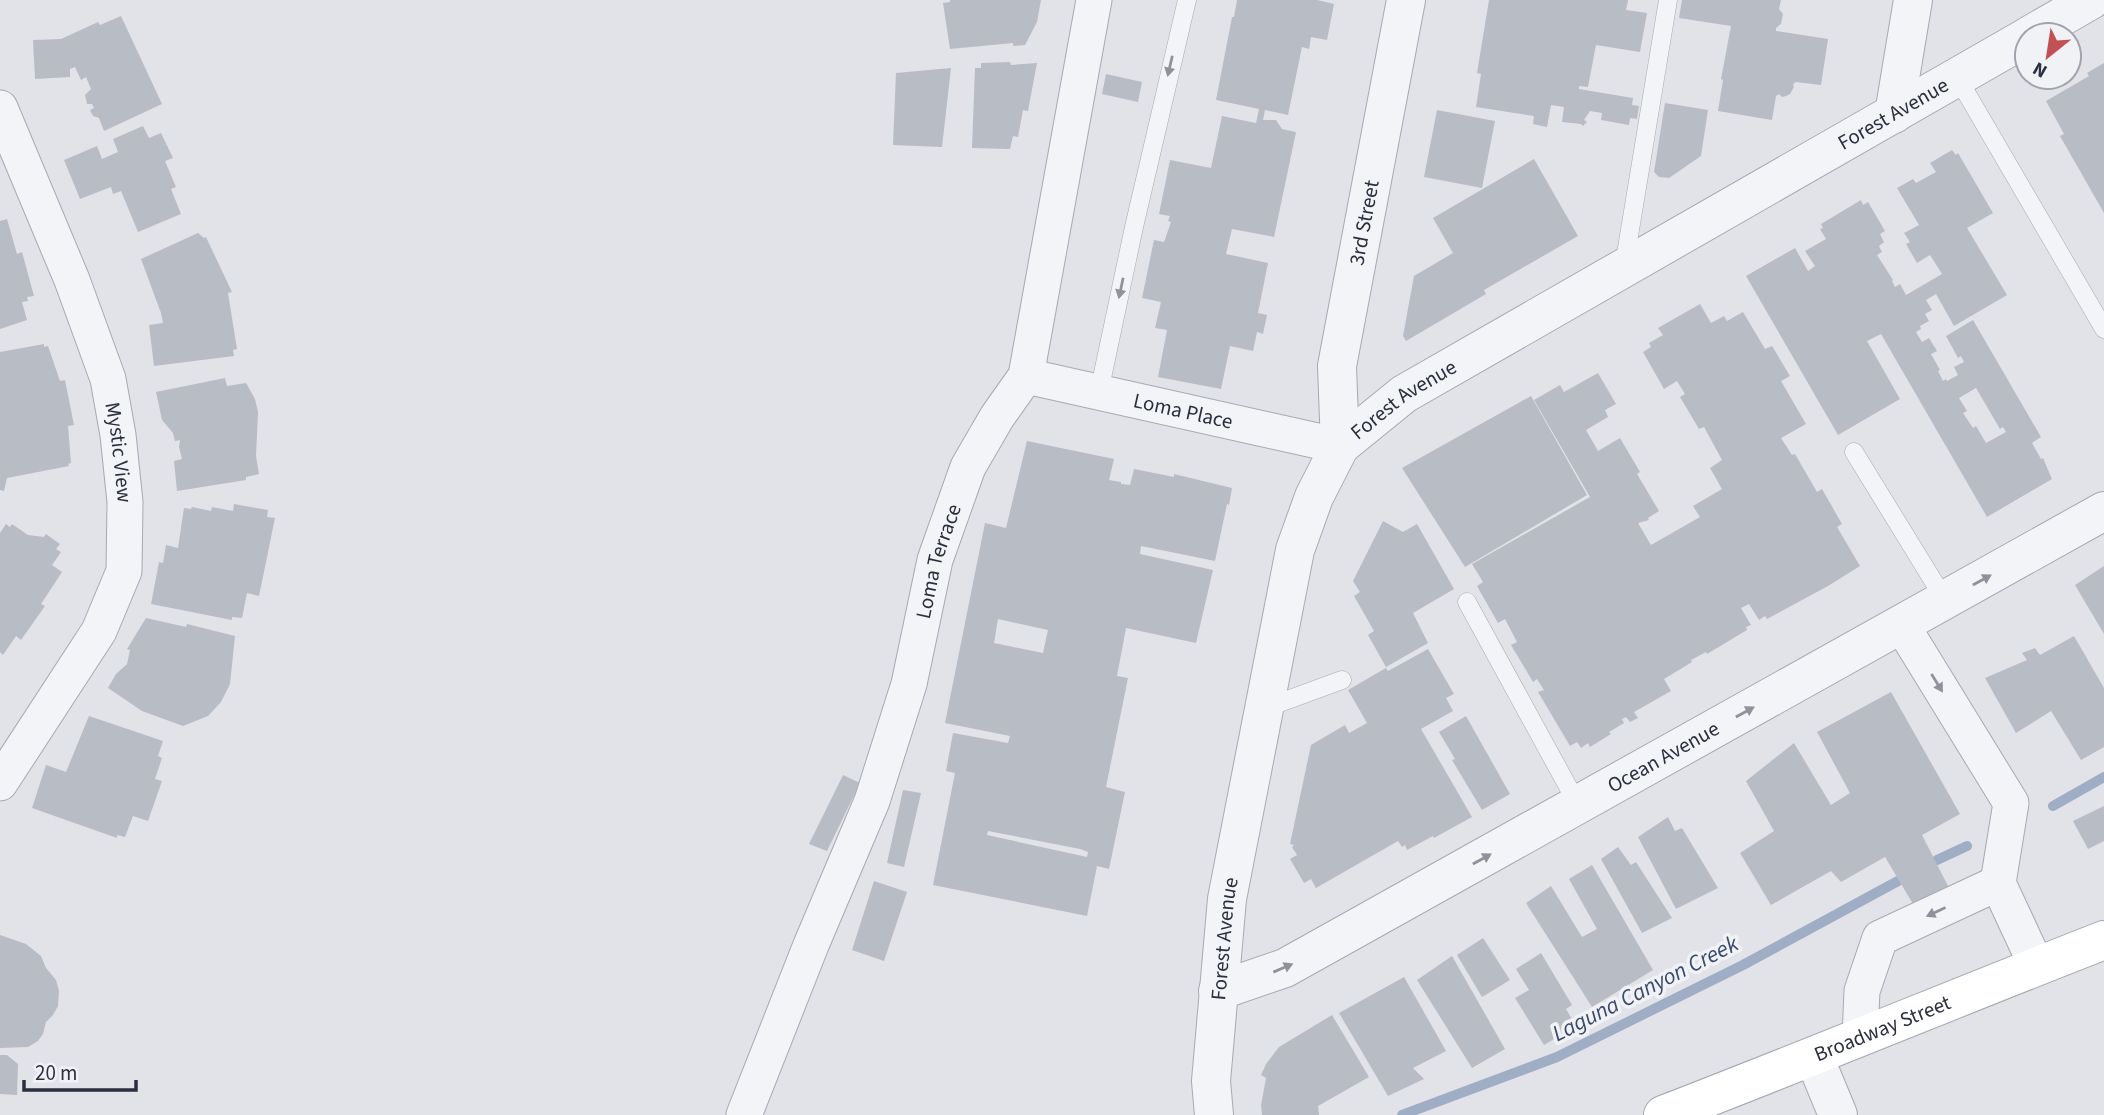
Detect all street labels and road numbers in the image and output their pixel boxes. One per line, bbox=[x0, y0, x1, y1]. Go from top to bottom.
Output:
street label: Forest Avenue bbox=[1832, 70, 1954, 157]
street label: 3rd Street bbox=[1341, 178, 1387, 268]
street label: Forest Avenue bbox=[1344, 352, 1462, 447]
street label: Loma Place bbox=[1131, 385, 1236, 437]
street label: Mystic View bbox=[97, 400, 140, 504]
street label: Loma Terrace bbox=[908, 500, 969, 621]
street label: Ocean Avenue bbox=[1602, 714, 1725, 800]
street label: Forest Avenue bbox=[1203, 875, 1246, 1001]
street label: Broadway Street bbox=[1810, 987, 1955, 1069]

